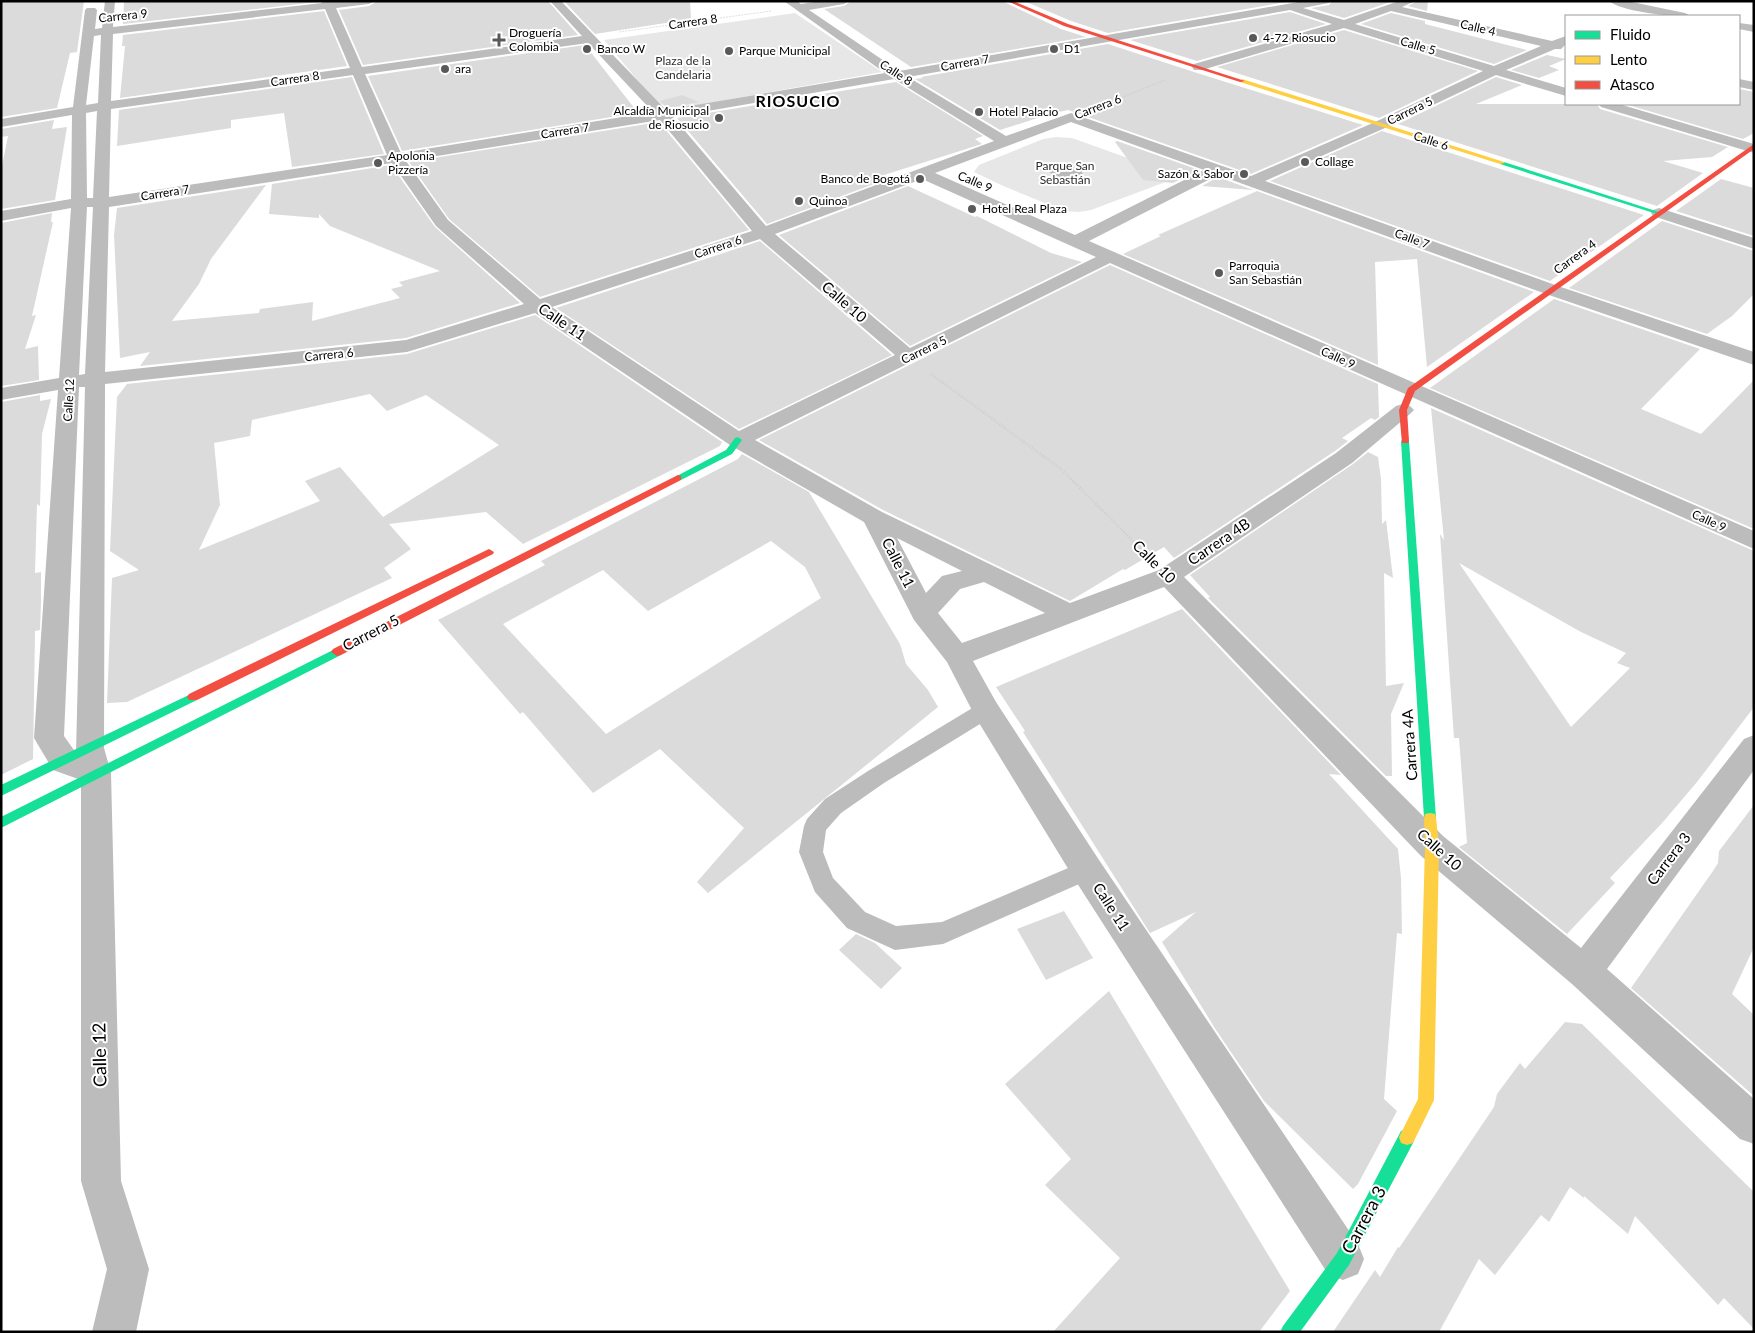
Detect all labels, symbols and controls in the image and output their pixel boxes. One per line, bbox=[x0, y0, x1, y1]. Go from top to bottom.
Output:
street label: Carrera 9 bbox=[98, 5, 148, 26]
street label: Carrera 8 bbox=[668, 11, 718, 32]
legend bbox=[1565, 15, 1740, 105]
street label: Calle 4 bbox=[1459, 16, 1497, 39]
place label: Droguería Colombia bbox=[509, 25, 561, 54]
text: Fluido bbox=[1610, 25, 1651, 43]
place label: 4-72 Riosucio bbox=[1263, 30, 1336, 45]
marker: 4-72 Riosucio bbox=[1247, 32, 1259, 44]
street label: Calle 5 bbox=[1399, 33, 1438, 58]
marker: Droguería Colombia bbox=[493, 34, 505, 46]
place label: Banco W bbox=[597, 41, 646, 56]
place label: D1 bbox=[1064, 41, 1080, 56]
marker: Banco W bbox=[581, 43, 593, 55]
place label: Parque Municipal bbox=[739, 43, 830, 58]
marker: D1 bbox=[1048, 43, 1060, 55]
marker: Parque Municipal bbox=[723, 45, 735, 57]
text: Lento bbox=[1610, 50, 1647, 68]
street label: Carrera 7 bbox=[939, 51, 990, 74]
park label: Plaza de la Candelaria bbox=[655, 53, 711, 82]
street label: Calle 8 bbox=[877, 56, 915, 89]
place label: ara bbox=[455, 61, 471, 76]
marker: ara bbox=[439, 63, 451, 75]
street label: Carrera 8 bbox=[270, 68, 320, 89]
text: Atasco bbox=[1610, 75, 1655, 93]
district label: RIOSUCIO bbox=[756, 91, 840, 110]
street label: Carrera 6 bbox=[1072, 91, 1123, 122]
street label: Carrera 5 bbox=[1384, 93, 1435, 128]
place label: Alcaldía Municipal de Riosucio bbox=[613, 103, 709, 132]
place label: Hotel Palacio bbox=[989, 104, 1059, 119]
marker: Hotel Palacio bbox=[973, 106, 985, 118]
marker: Alcaldía Municipal de Riosucio bbox=[713, 112, 725, 124]
street label: Carrera 7 bbox=[540, 119, 590, 142]
street label: Calle 6 bbox=[1412, 128, 1451, 153]
place label: Apolonia Pizzería bbox=[388, 148, 435, 177]
place label: Collage bbox=[1315, 154, 1354, 169]
marker: Collage bbox=[1299, 156, 1311, 168]
marker: Apolonia Pizzería bbox=[372, 157, 384, 169]
park label: Parque San Sebastián bbox=[1035, 158, 1095, 187]
place label: Sazón & Sabor bbox=[1158, 166, 1235, 181]
street label: Calle 9 bbox=[956, 168, 995, 195]
marker: Sazón & Sabor bbox=[1238, 168, 1250, 180]
place label: Banco de Bogotá bbox=[821, 171, 910, 186]
marker: Banco de Bogotá bbox=[914, 173, 926, 185]
street label: Carrera 7 bbox=[140, 181, 190, 204]
place label: Quinoa bbox=[809, 193, 848, 208]
marker: Quinoa bbox=[793, 195, 805, 207]
place label: Hotel Real Plaza bbox=[982, 201, 1067, 216]
marker: Hotel Real Plaza bbox=[966, 203, 978, 215]
street label: Calle 7 bbox=[1393, 225, 1432, 252]
street label: Carrera 6 bbox=[692, 232, 744, 261]
street label: Carrera 4 bbox=[1550, 236, 1599, 277]
place label: Parroquia San Sebastián bbox=[1229, 258, 1302, 287]
marker: Parroquia San Sebastián bbox=[1213, 267, 1225, 279]
street label: Calle 10 bbox=[818, 277, 871, 326]
street label: Calle 11 bbox=[535, 299, 590, 344]
street label: Carrera 5 bbox=[898, 332, 949, 367]
street label: Calle 9 bbox=[1319, 343, 1358, 372]
street label: Carrera 6 bbox=[304, 344, 354, 365]
street label: Calle 12 bbox=[60, 378, 77, 422]
street label: Calle 9 bbox=[1690, 506, 1729, 535]
street label: Carrera 4B bbox=[1184, 514, 1253, 568]
street label: Calle 11 bbox=[879, 535, 919, 591]
street label: Calle 10 bbox=[1129, 536, 1180, 587]
street label: Carrera 5 bbox=[339, 610, 402, 654]
street label: Carrera 4A bbox=[1397, 708, 1420, 781]
street label: Calle 10 bbox=[1414, 825, 1466, 874]
street label: Carrera 3 bbox=[1643, 828, 1694, 888]
street label: Calle 11 bbox=[1090, 879, 1134, 934]
street label: Calle 12 bbox=[87, 1023, 111, 1087]
street label: Carrera 3 bbox=[1336, 1182, 1390, 1257]

